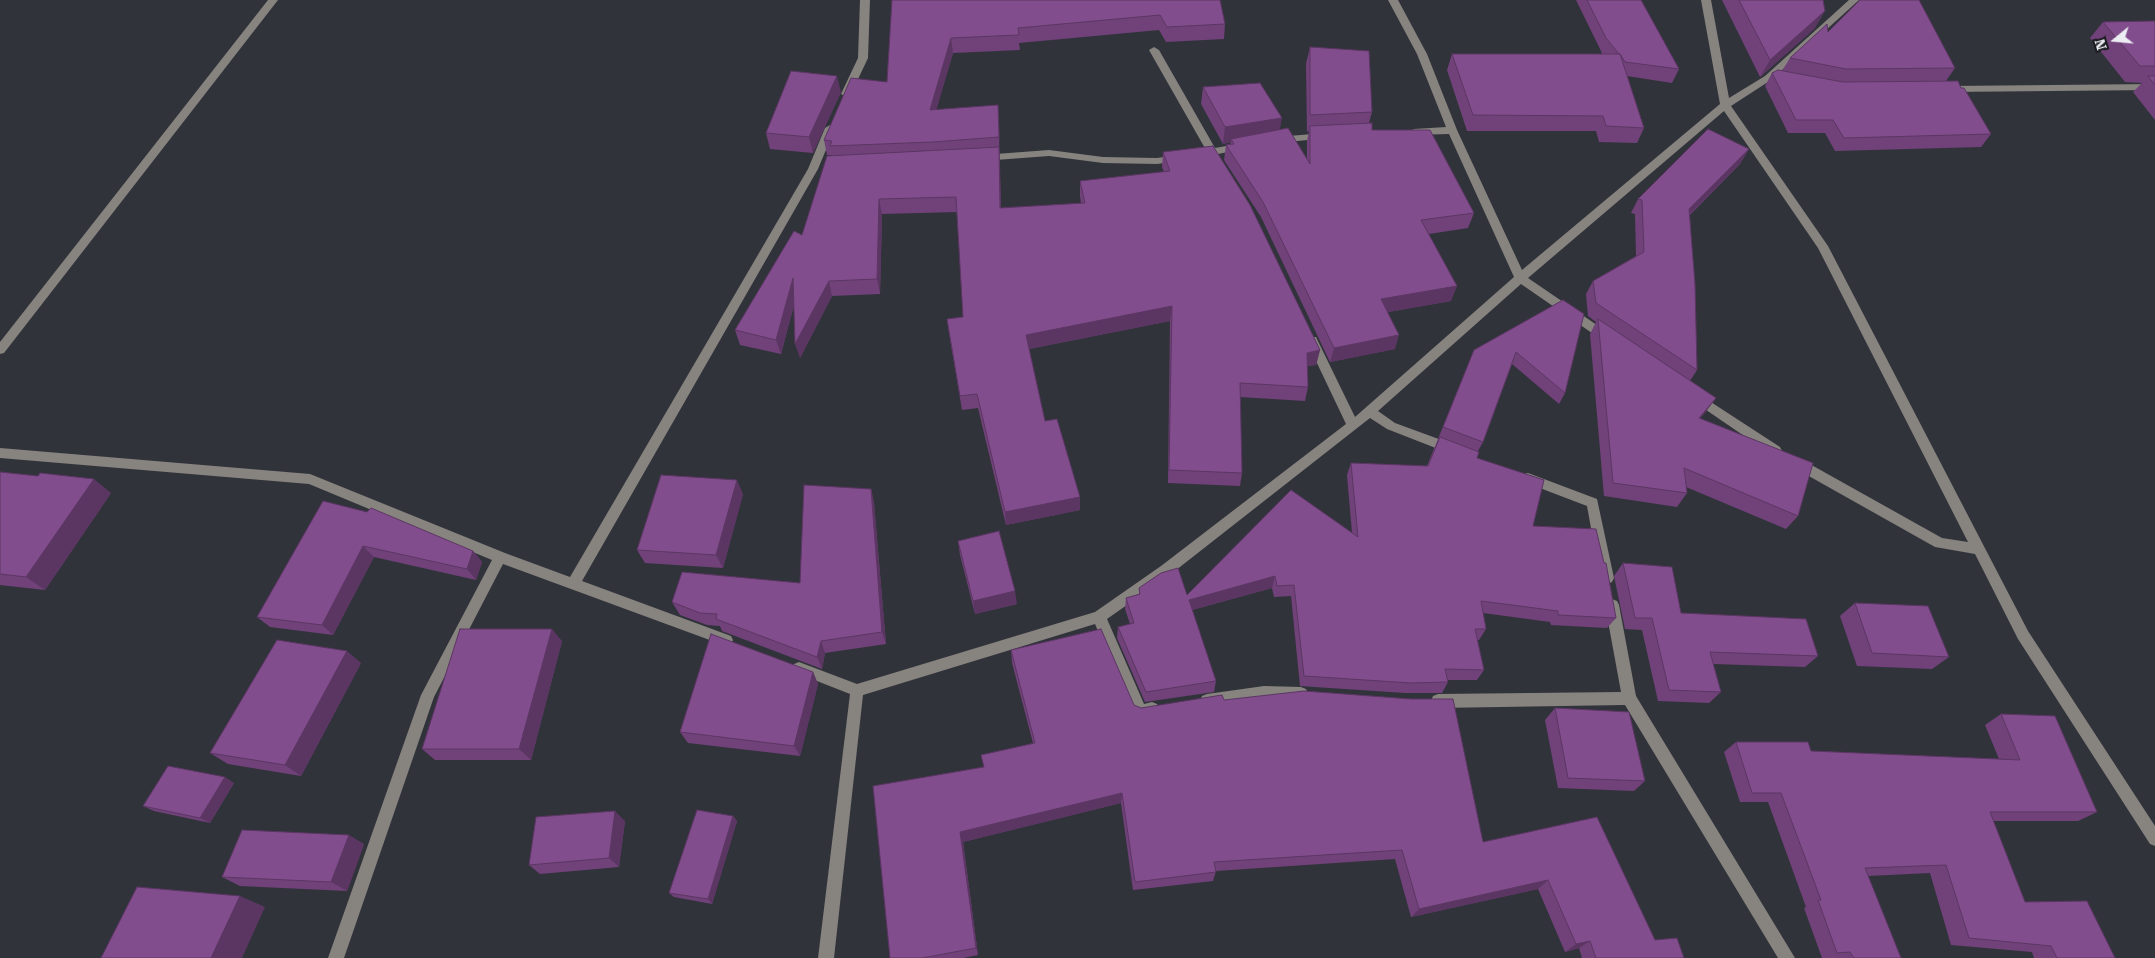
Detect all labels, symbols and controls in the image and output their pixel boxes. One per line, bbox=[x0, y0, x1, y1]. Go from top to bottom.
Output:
north arrow bbox=[2090, 15, 2140, 65]
text: N bbox=[2091, 37, 2110, 52]

